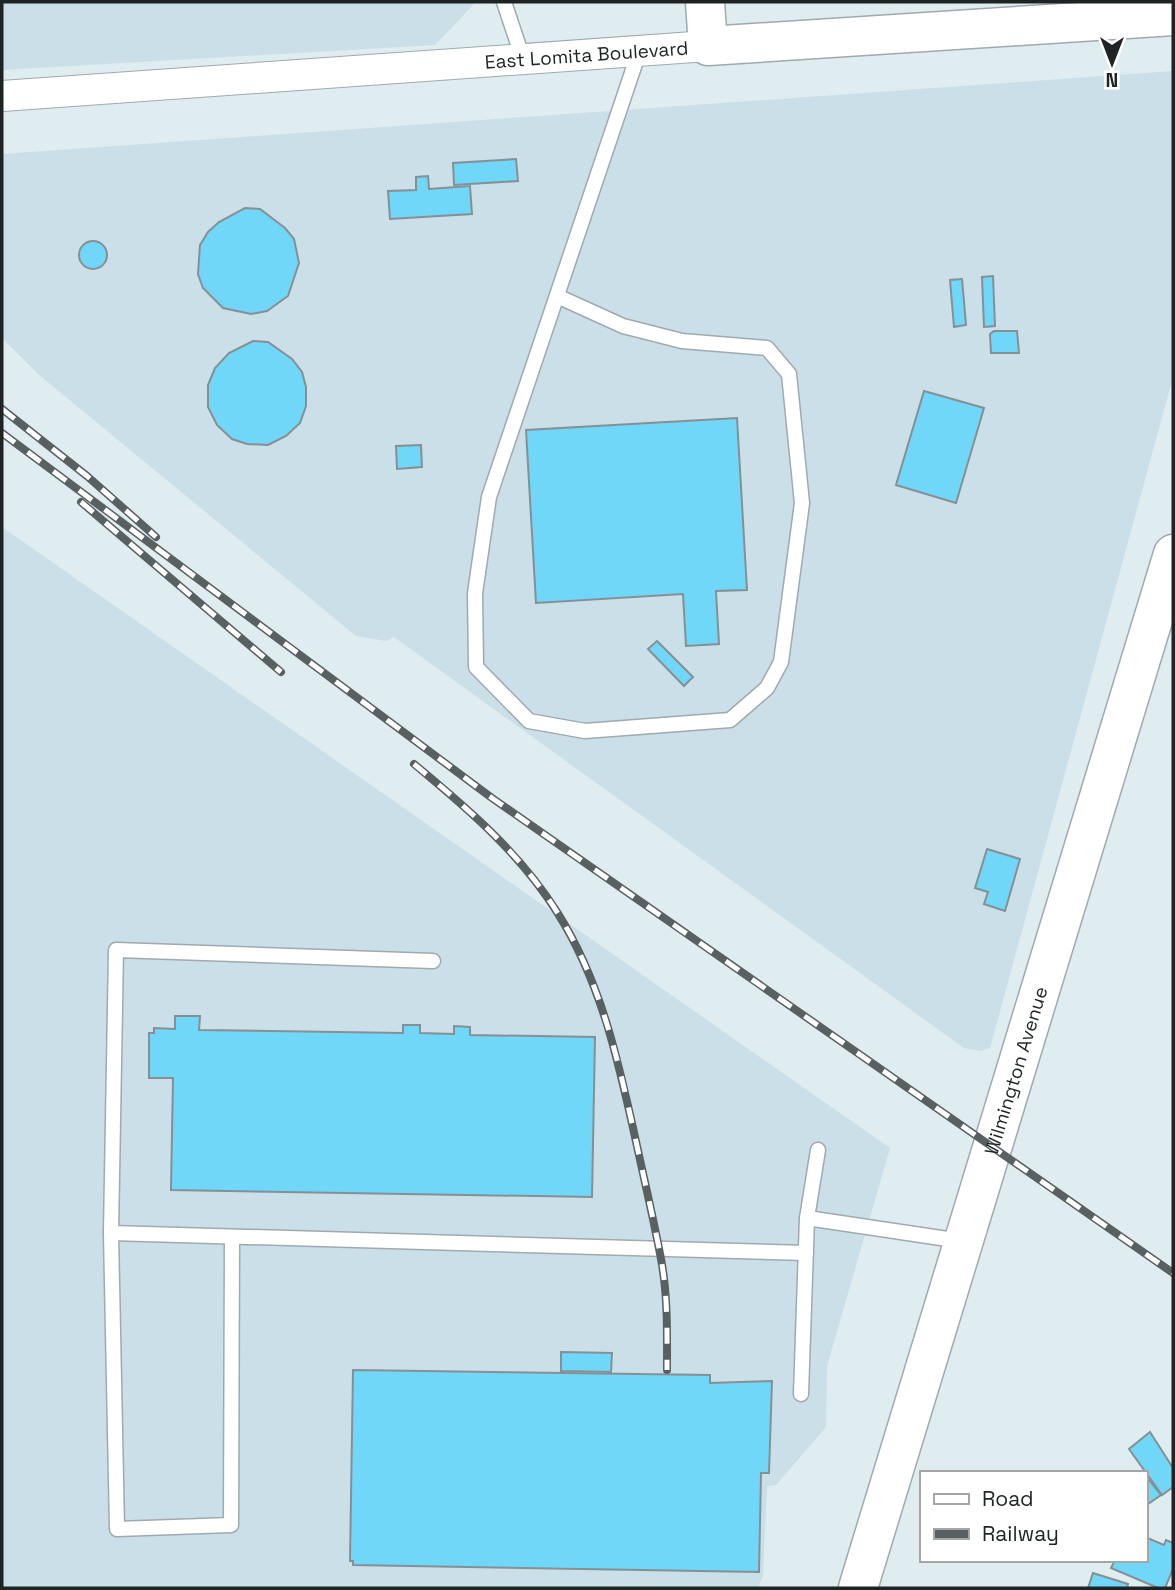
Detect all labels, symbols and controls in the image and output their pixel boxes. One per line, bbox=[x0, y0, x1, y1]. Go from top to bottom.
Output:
north arrow bbox=[1077, 28, 1147, 98]
street label: East Lomita Boulevard bbox=[484, 35, 689, 74]
text: N bbox=[1106, 67, 1118, 92]
street label: Wilmington Avenue bbox=[978, 983, 1053, 1158]
legend bbox=[920, 1471, 1147, 1562]
text: Road bbox=[982, 1485, 1034, 1512]
text: Railway bbox=[982, 1520, 1059, 1547]

